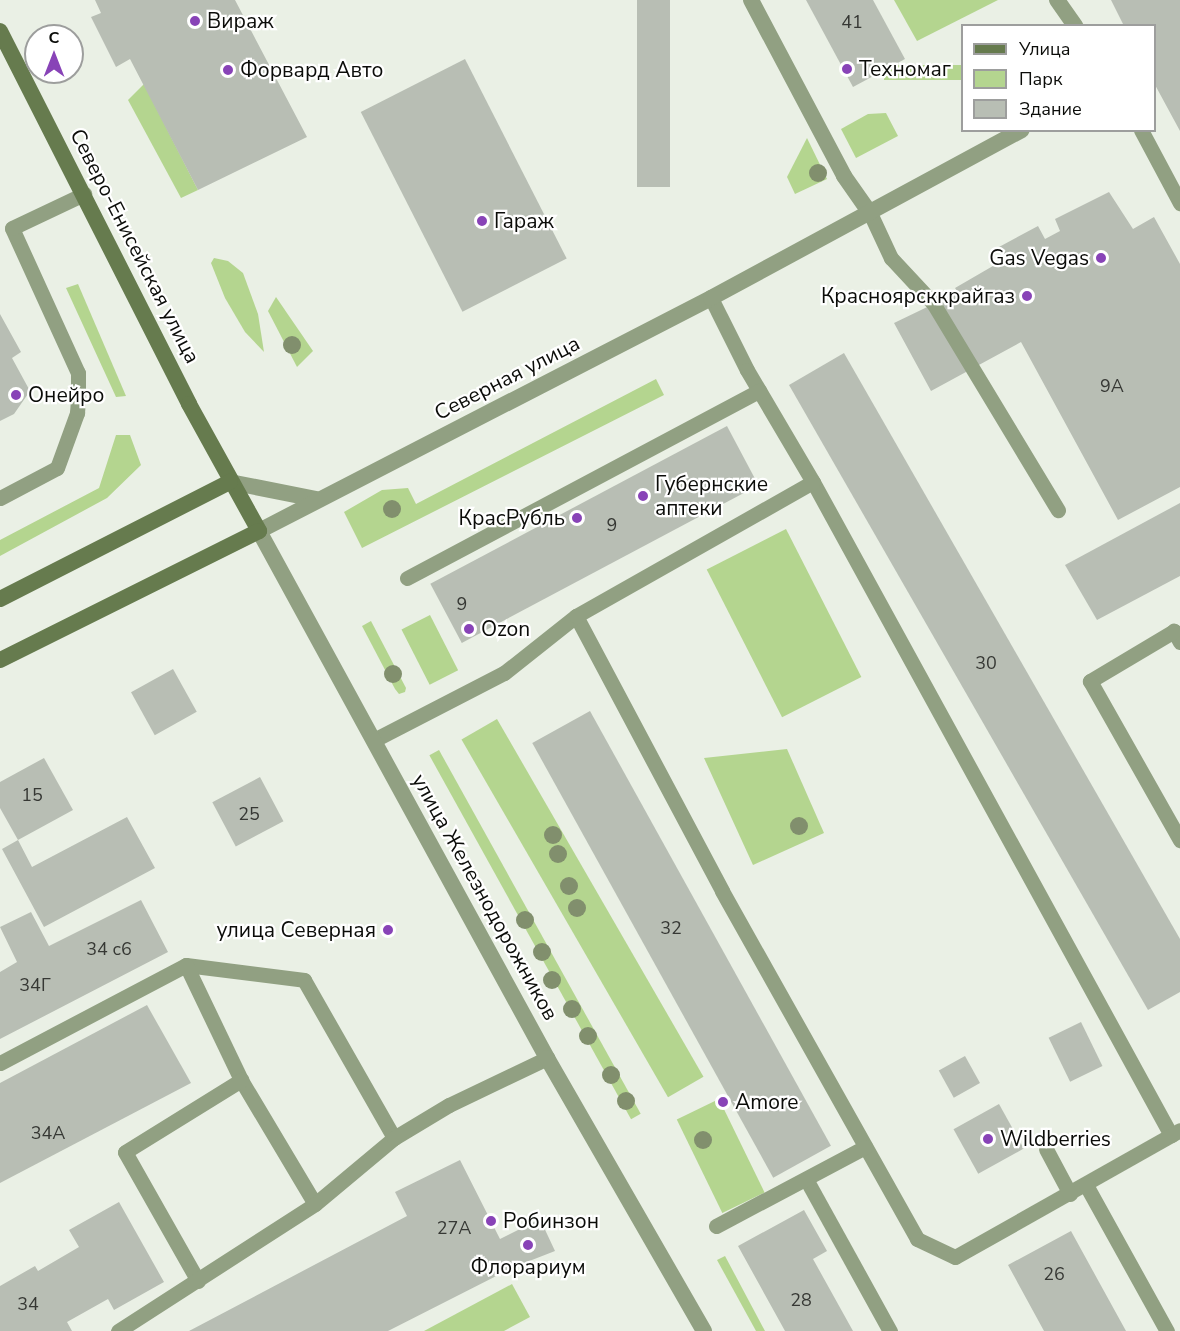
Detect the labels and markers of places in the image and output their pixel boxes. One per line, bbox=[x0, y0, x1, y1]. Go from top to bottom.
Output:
place label: Вираж bbox=[207, 8, 274, 34]
marker: Вираж bbox=[188, 14, 202, 28]
place label: Техномаг bbox=[859, 56, 951, 82]
place label: Форвард Авто bbox=[240, 57, 383, 83]
marker: Техномаг bbox=[840, 62, 854, 76]
marker: Форвард Авто bbox=[221, 63, 235, 77]
place label: Гараж bbox=[494, 208, 554, 234]
marker: Гараж bbox=[475, 214, 489, 228]
place label: Gas Vegas bbox=[989, 245, 1089, 271]
marker: Gas Vegas bbox=[1094, 251, 1108, 265]
place label: Красноярсккрайгаз bbox=[821, 283, 1015, 309]
marker: Красноярсккрайгаз bbox=[1020, 289, 1034, 303]
place label: Онейро bbox=[28, 382, 104, 408]
marker: Онейро bbox=[9, 388, 23, 402]
place label: Губернские аптеки bbox=[655, 471, 768, 521]
marker: Губернские аптеки bbox=[636, 489, 650, 503]
place label: КрасРубль bbox=[459, 505, 565, 531]
marker: КрасРубль bbox=[570, 511, 584, 525]
place label: Ozon bbox=[481, 616, 530, 642]
marker: Ozon bbox=[462, 622, 476, 636]
place label: улица Северная bbox=[216, 917, 376, 943]
marker: улица Северная bbox=[381, 923, 395, 937]
place label: Amore bbox=[735, 1089, 799, 1115]
marker: Amore bbox=[716, 1095, 730, 1109]
place label: Wildberries bbox=[1000, 1126, 1111, 1152]
marker: Wildberries bbox=[981, 1132, 995, 1146]
place label: Робинзон bbox=[503, 1208, 599, 1234]
marker: Робинзон bbox=[484, 1214, 498, 1228]
marker: Флорариум bbox=[521, 1238, 535, 1252]
place label: Флорариум bbox=[470, 1254, 586, 1280]

